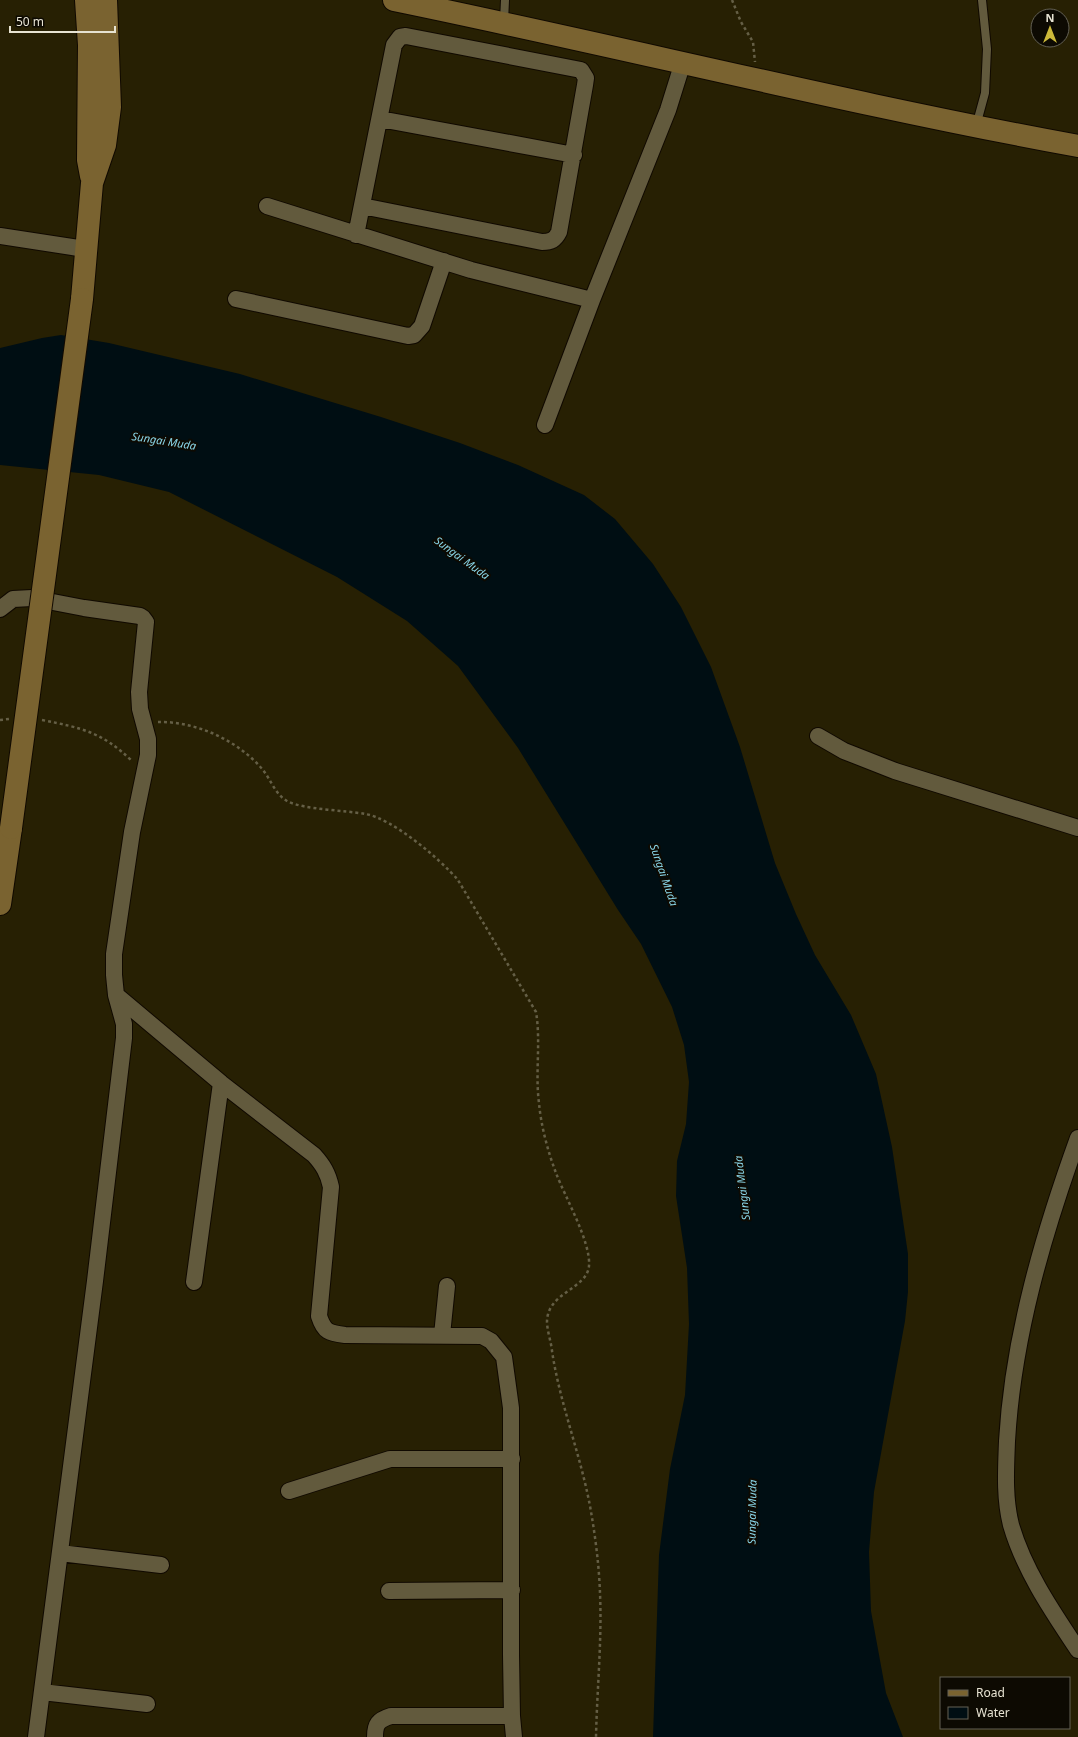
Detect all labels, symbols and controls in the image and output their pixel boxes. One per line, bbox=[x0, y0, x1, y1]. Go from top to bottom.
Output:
scale bar bbox=[10, 8, 115, 34]
north arrow bbox=[1030, 8, 1070, 48]
text: N bbox=[1046, 10, 1054, 25]
text: 50 m bbox=[16, 13, 44, 30]
water label: Sungai Muda bbox=[131, 428, 198, 453]
water label: Sungai Muda bbox=[432, 532, 494, 583]
water label: Sungai Muda bbox=[647, 842, 682, 909]
water label: Sungai Muda bbox=[730, 1154, 753, 1221]
water label: Sungai Muda bbox=[743, 1479, 760, 1545]
legend bbox=[940, 1677, 1070, 1729]
text: Road bbox=[976, 1684, 1005, 1701]
text: Water bbox=[976, 1704, 1010, 1721]

